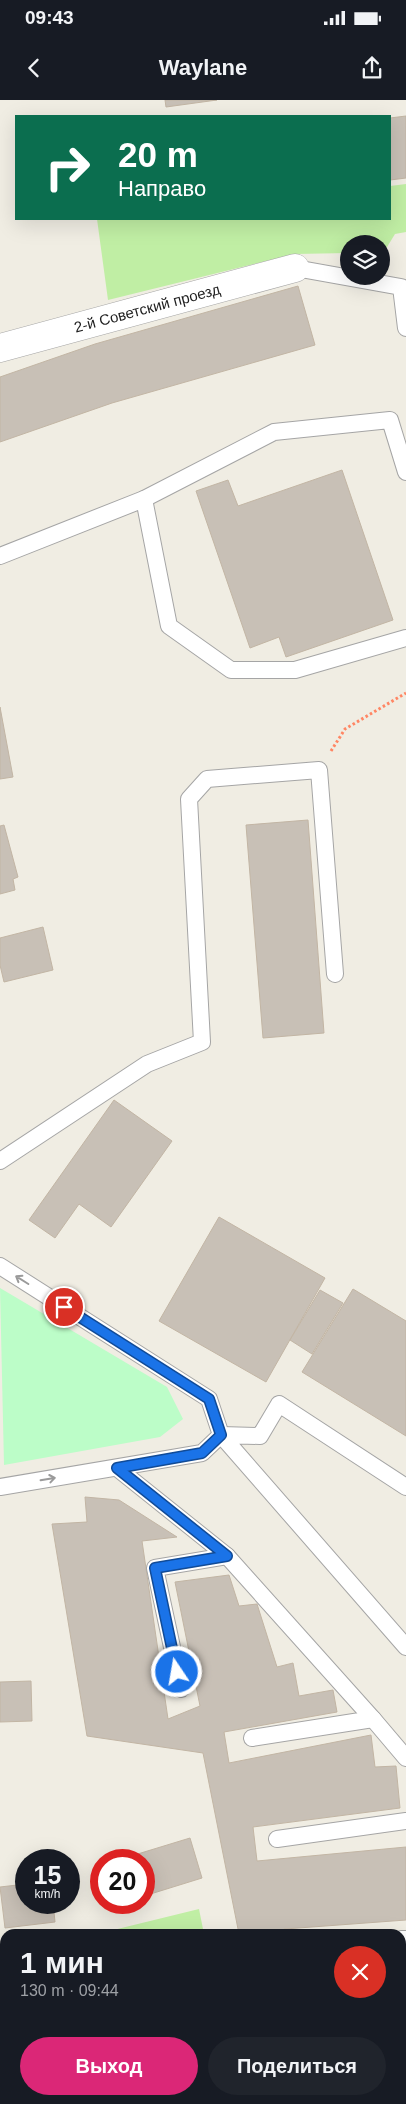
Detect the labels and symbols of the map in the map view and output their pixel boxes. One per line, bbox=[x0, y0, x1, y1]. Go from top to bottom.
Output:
street label: 2-й Советский проезд bbox=[72, 280, 222, 336]
one-way arrow bbox=[15, 1274, 29, 1284]
pin bbox=[43, 1286, 85, 1328]
one-way arrow bbox=[40, 1474, 56, 1484]
position arrow bbox=[150, 1645, 202, 1697]
speed limit sign: 20 bbox=[90, 1849, 155, 1914]

